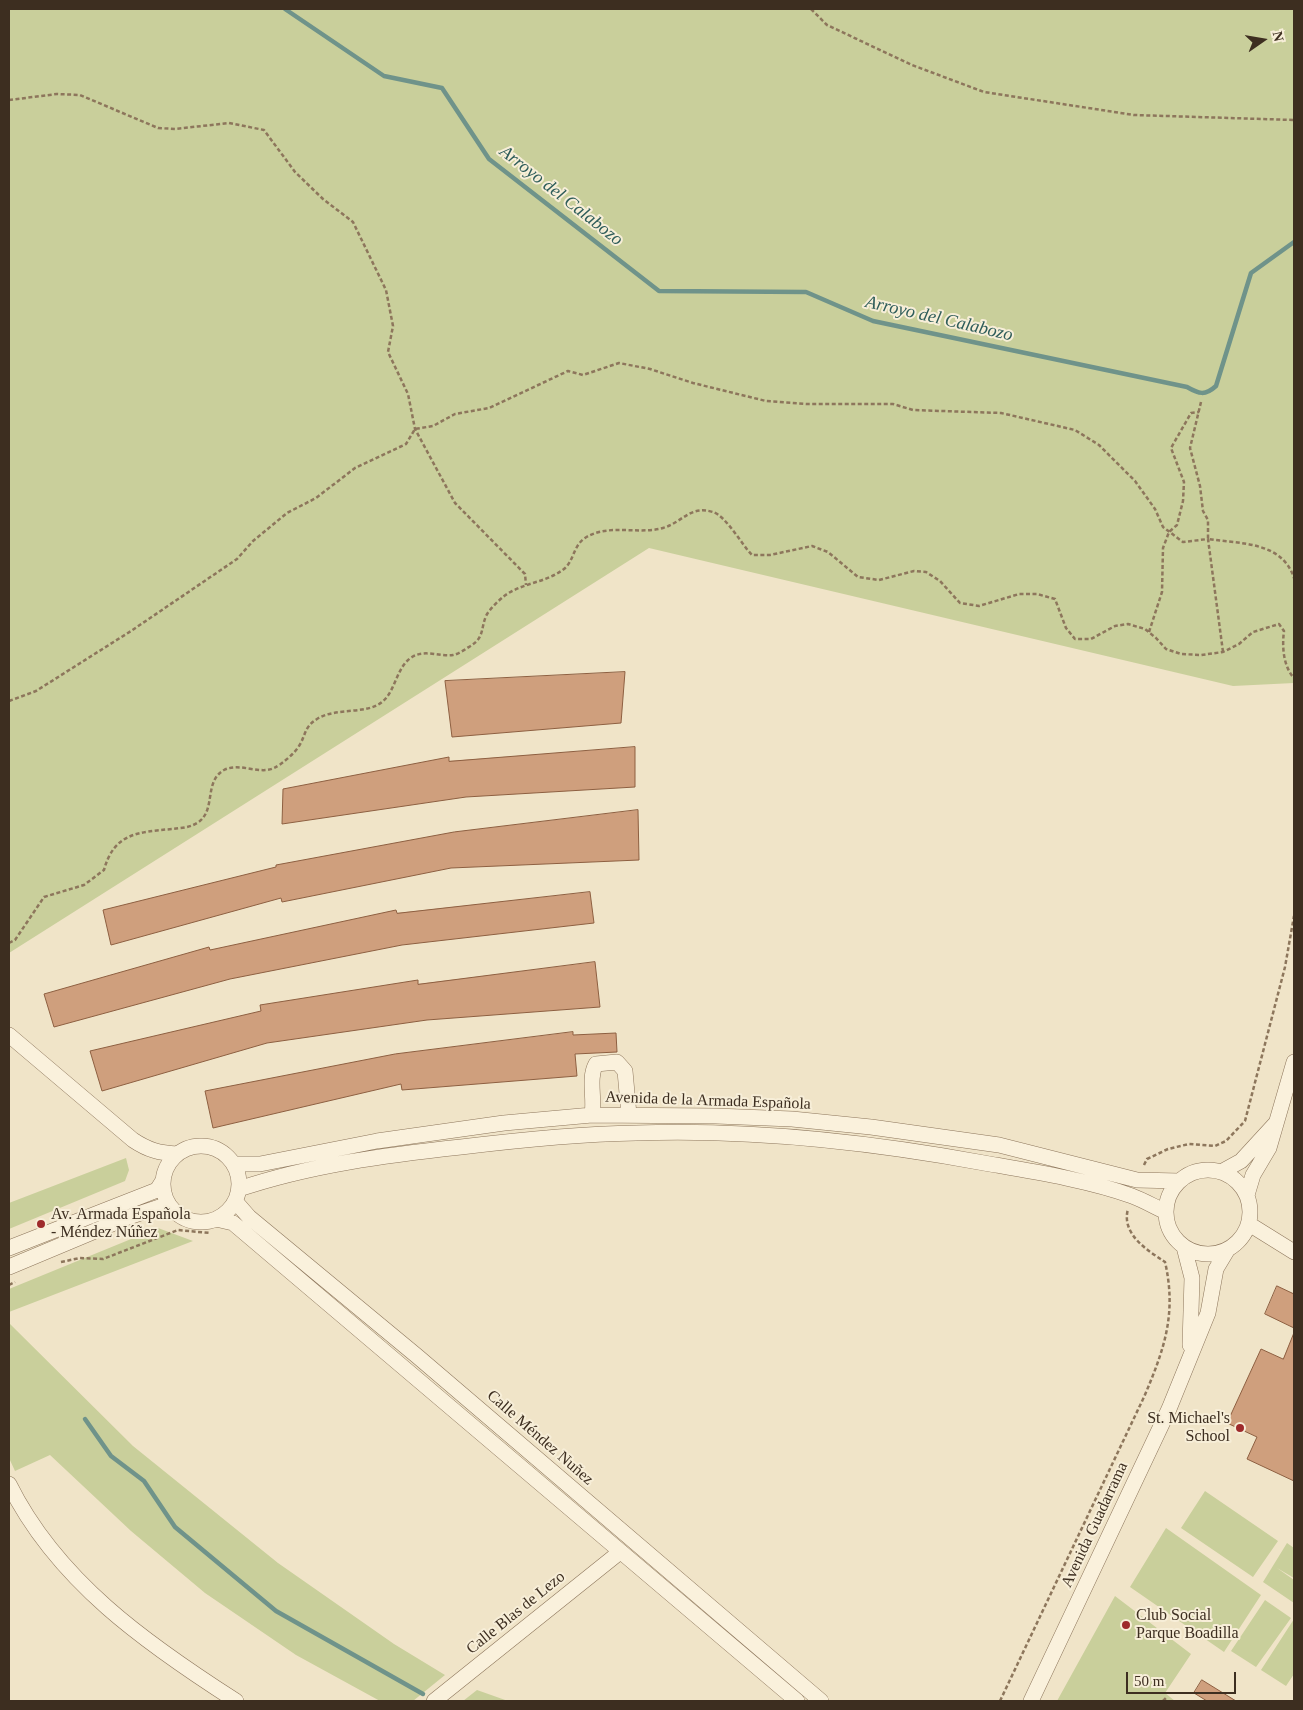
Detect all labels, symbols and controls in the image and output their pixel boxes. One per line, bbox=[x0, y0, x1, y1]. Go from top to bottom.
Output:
north arrow bbox=[1238, 15, 1288, 65]
text: N bbox=[1270, 30, 1287, 43]
water label: Arroyo del Calabozo bbox=[495, 141, 627, 251]
water label: Arroyo del Calabozo bbox=[863, 292, 1015, 346]
street label: Avenida de la Armada Española bbox=[605, 1088, 811, 1114]
place label: Av. Armada Española - Méndez Núñez bbox=[51, 1205, 191, 1243]
marker: Av. Armada Española - Méndez Núñez bbox=[35, 1218, 47, 1230]
street label: Calle Méndez Nuñez bbox=[483, 1386, 597, 1490]
place label: St. Michael's School bbox=[1147, 1409, 1230, 1447]
marker: St. Michael's School bbox=[1234, 1422, 1246, 1434]
street label: Avenida Guadarrama bbox=[1058, 1459, 1132, 1591]
street label: Calle Blas de Lezo bbox=[463, 1567, 569, 1659]
place label: Club Social Parque Boadilla bbox=[1136, 1606, 1239, 1644]
marker: Club Social Parque Boadilla bbox=[1120, 1619, 1132, 1631]
scale bar bbox=[1128, 1662, 1238, 1694]
text: 50 m bbox=[1134, 1673, 1164, 1689]

